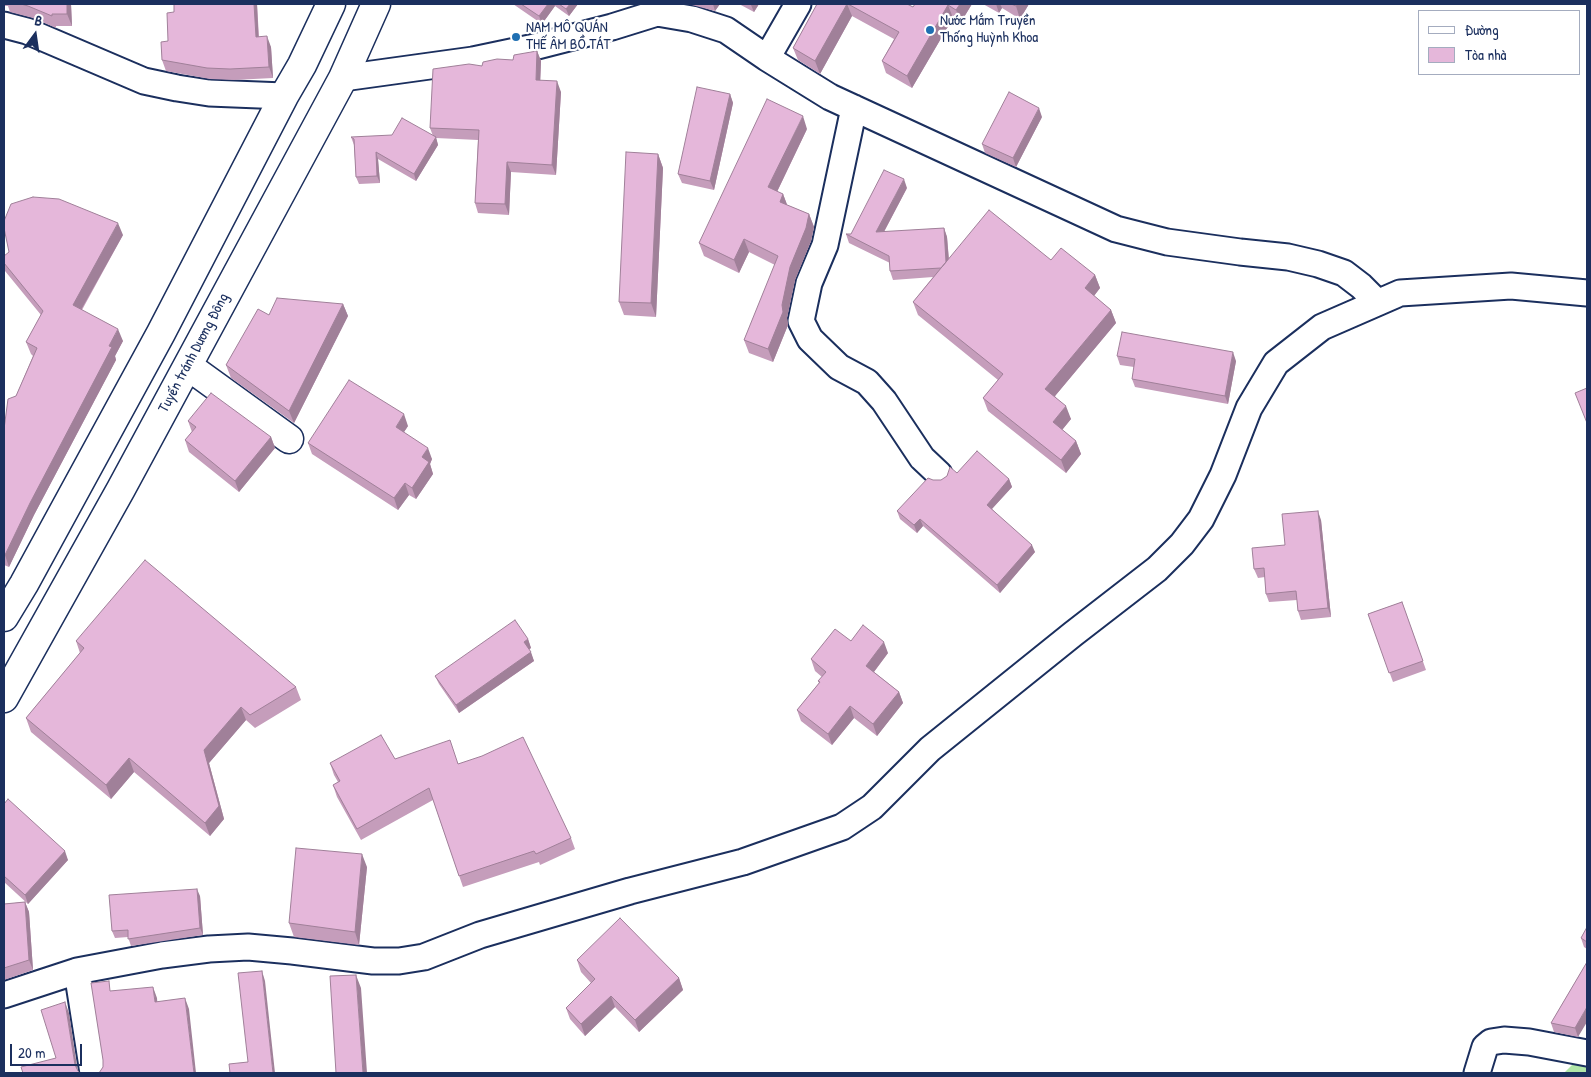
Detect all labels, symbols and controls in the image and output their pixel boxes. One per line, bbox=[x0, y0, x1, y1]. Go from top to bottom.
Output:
north arrow bbox=[10, 10, 60, 60]
text: B bbox=[33, 10, 44, 30]
legend bbox=[1418, 10, 1581, 75]
place label: Nước Mắm Truyền Thống Huỳnh Khoa bbox=[940, 12, 1038, 47]
place label: NAM MÔ QUÁN THẾ ÂM BỒ TÁT bbox=[526, 19, 611, 54]
text: Đường bbox=[1465, 19, 1499, 40]
marker: Nước Mắm Truyền Thống Huỳnh Khoa bbox=[924, 24, 936, 36]
marker: NAM MÔ QUÁN THẾ ÂM BỒ TÁT bbox=[510, 31, 522, 43]
text: Tòa nhà bbox=[1465, 44, 1506, 65]
street label: Tuyến tránh Dương Đông bbox=[155, 290, 233, 416]
scale bar bbox=[12, 1034, 85, 1066]
text: 20 m bbox=[18, 1042, 45, 1063]

